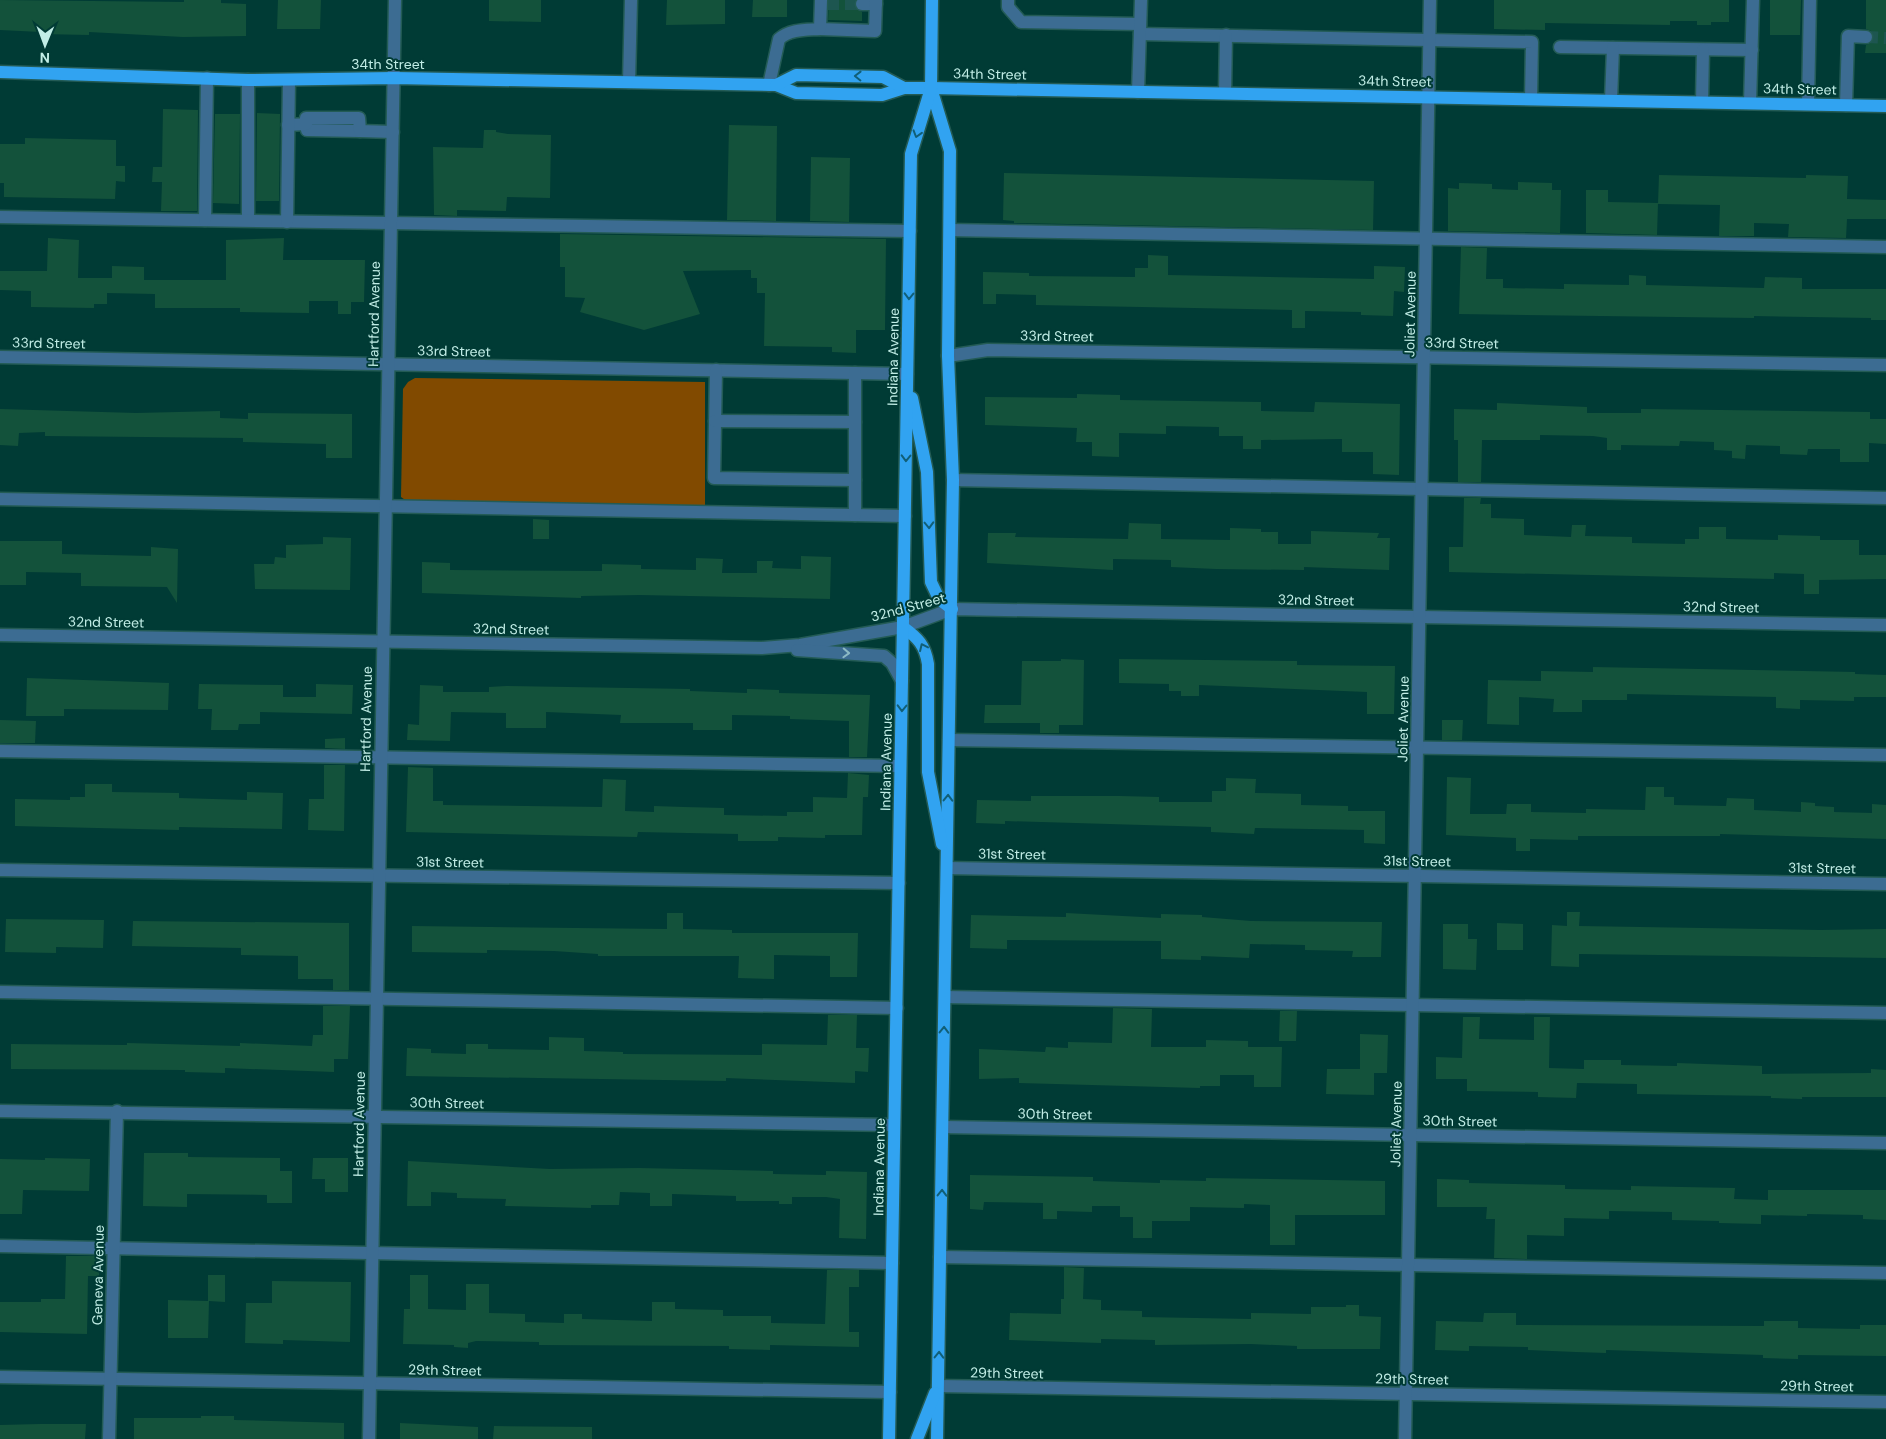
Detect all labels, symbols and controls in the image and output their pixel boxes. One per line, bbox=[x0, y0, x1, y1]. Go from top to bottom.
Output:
north arrow bbox=[20, 20, 70, 70]
text: N bbox=[40, 49, 50, 67]
street label: 34th Street bbox=[351, 55, 425, 73]
street label: 34th Street bbox=[953, 64, 1027, 84]
one-way arrow bbox=[854, 71, 862, 81]
street label: 34th Street bbox=[1358, 71, 1432, 91]
street label: 34th Street bbox=[1763, 79, 1837, 99]
one-way arrow bbox=[912, 130, 922, 138]
street label: Hartford Avenue bbox=[364, 261, 384, 367]
street label: Joliet Avenue bbox=[1400, 271, 1420, 357]
one-way arrow bbox=[903, 292, 914, 300]
street label: Indiana Avenue bbox=[883, 308, 903, 406]
street label: 33rd Street bbox=[1020, 326, 1094, 346]
street label: 33rd Street bbox=[12, 333, 86, 353]
street label: 33rd Street bbox=[1425, 333, 1499, 353]
street label: 33rd Street bbox=[417, 341, 491, 361]
one-way arrow bbox=[901, 455, 911, 463]
one-way arrow bbox=[924, 522, 934, 530]
street label: 32nd Street bbox=[869, 588, 947, 626]
street label: 32nd Street bbox=[1278, 590, 1354, 610]
street label: 32nd Street bbox=[1683, 597, 1759, 617]
street label: 32nd Street bbox=[68, 612, 144, 632]
street label: 32nd Street bbox=[473, 619, 549, 639]
one-way arrow bbox=[919, 644, 929, 653]
one-way arrow bbox=[842, 647, 850, 658]
street label: Hartford Avenue bbox=[356, 666, 376, 772]
street label: Joliet Avenue bbox=[1393, 676, 1413, 762]
one-way arrow bbox=[896, 705, 907, 713]
street label: Indiana Avenue bbox=[876, 713, 896, 811]
one-way arrow bbox=[943, 794, 953, 802]
street label: 31st Street bbox=[978, 844, 1046, 864]
street label: 31st Street bbox=[1383, 851, 1451, 871]
street label: 31st Street bbox=[416, 852, 484, 872]
street label: 31st Street bbox=[1788, 858, 1856, 878]
one-way arrow bbox=[939, 1026, 950, 1034]
street label: Hartford Avenue bbox=[349, 1071, 369, 1177]
street label: Joliet Avenue bbox=[1386, 1081, 1406, 1167]
street label: 30th Street bbox=[409, 1093, 485, 1113]
street label: 30th Street bbox=[1017, 1104, 1093, 1124]
street label: 30th Street bbox=[1422, 1111, 1498, 1131]
street label: Indiana Avenue bbox=[869, 1118, 889, 1216]
one-way arrow bbox=[936, 1189, 947, 1197]
street label: Geneva Avenue bbox=[88, 1225, 108, 1325]
one-way arrow bbox=[934, 1351, 944, 1359]
street label: 29th Street bbox=[408, 1360, 482, 1380]
street label: 29th Street bbox=[970, 1363, 1044, 1383]
street label: 29th Street bbox=[1375, 1369, 1449, 1389]
street label: 29th Street bbox=[1780, 1376, 1854, 1396]

